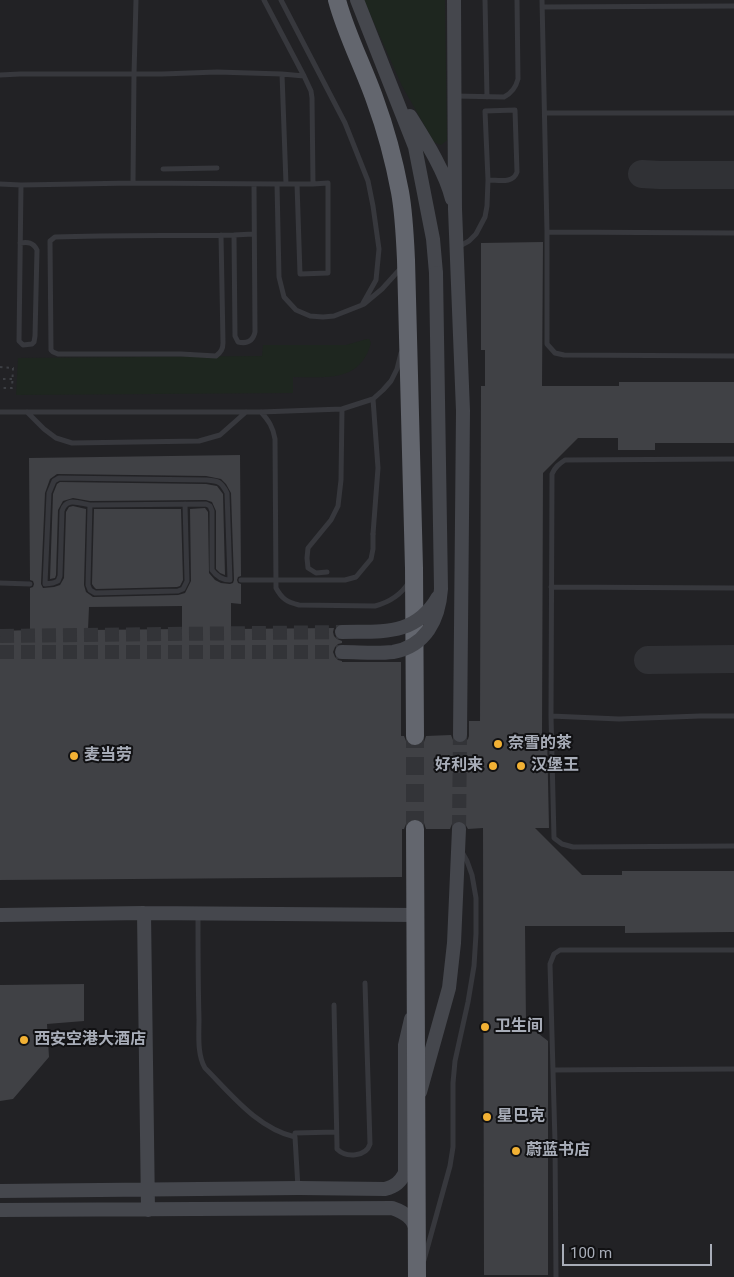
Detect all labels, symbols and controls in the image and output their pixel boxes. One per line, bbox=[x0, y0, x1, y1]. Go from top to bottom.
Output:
place label: 奈雪的茶 bbox=[508, 734, 572, 754]
marker: 奈雪的茶 bbox=[492, 738, 504, 750]
place label: 麦当劳 bbox=[84, 746, 132, 766]
marker: 麦当劳 bbox=[68, 750, 80, 762]
place label: 好利来 bbox=[435, 756, 483, 776]
place label: 汉堡王 bbox=[531, 756, 579, 776]
marker: 好利来 bbox=[487, 760, 499, 772]
marker: 汉堡王 bbox=[515, 760, 527, 772]
place label: 卫生间 bbox=[495, 1017, 543, 1037]
marker: 卫生间 bbox=[479, 1021, 491, 1033]
place label: 西安空港大酒店 bbox=[34, 1030, 146, 1050]
marker: 西安空港大酒店 bbox=[18, 1034, 30, 1046]
place label: 星巴克 bbox=[497, 1107, 545, 1127]
marker: 星巴克 bbox=[481, 1111, 493, 1123]
place label: 蔚蓝书店 bbox=[526, 1141, 590, 1161]
marker: 蔚蓝书店 bbox=[510, 1145, 522, 1157]
scale bar bbox=[564, 1234, 714, 1266]
text: 100 m bbox=[570, 1244, 612, 1262]

